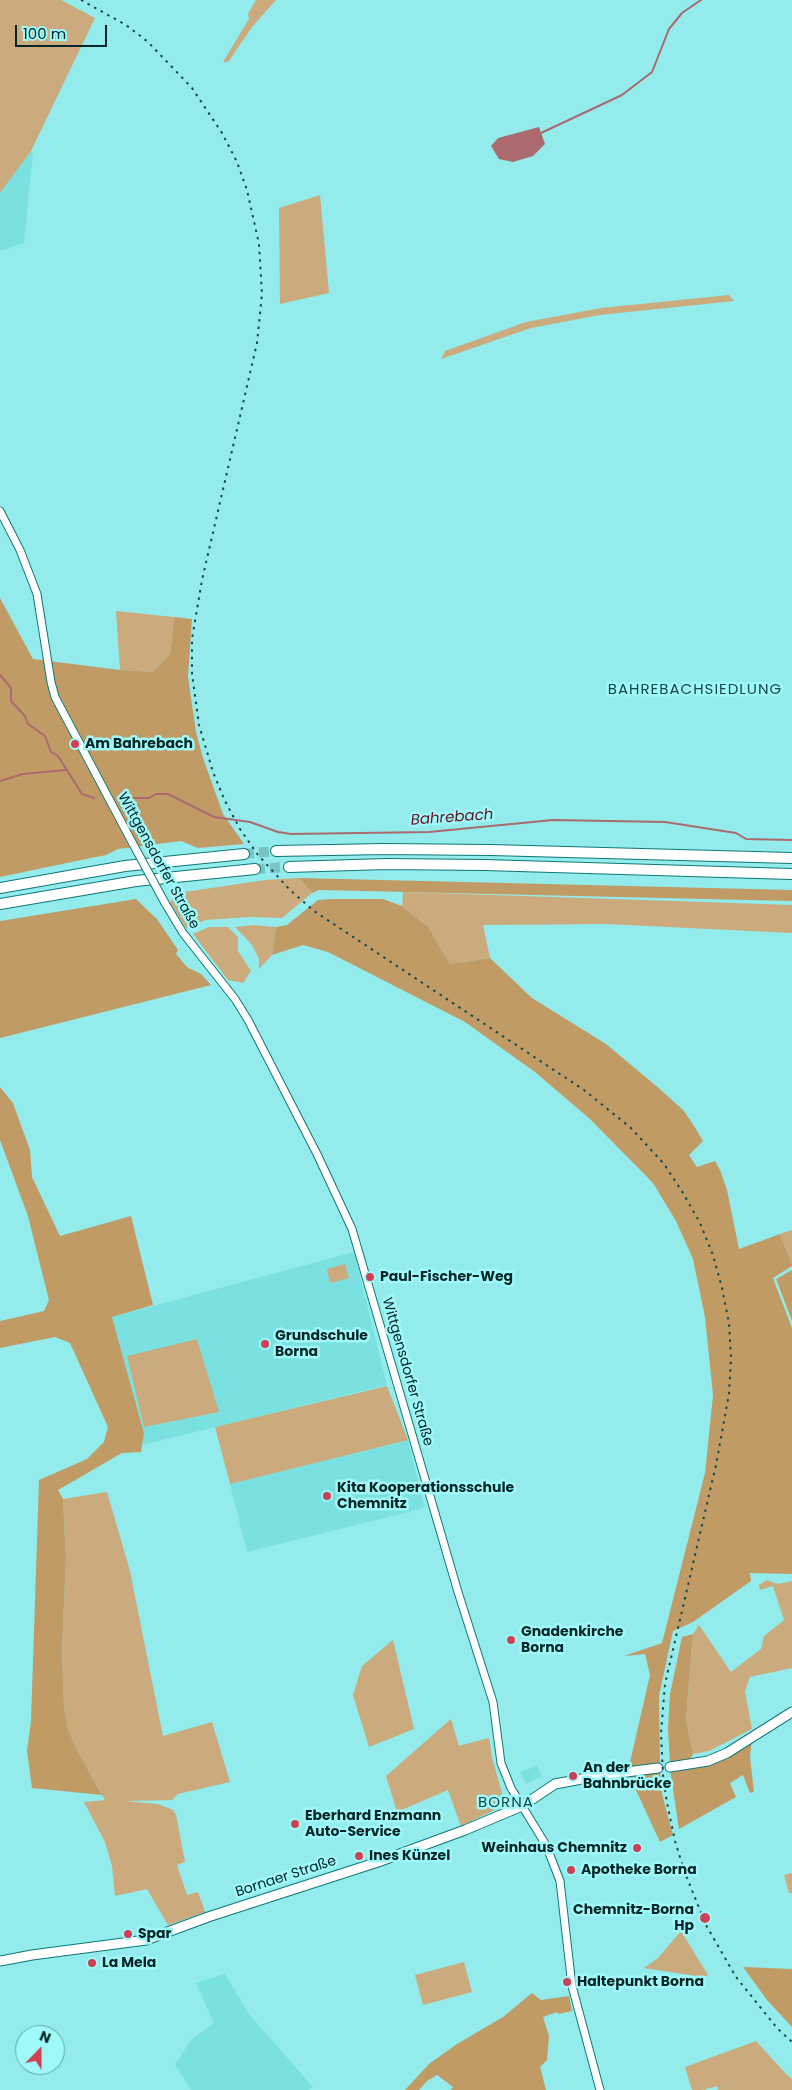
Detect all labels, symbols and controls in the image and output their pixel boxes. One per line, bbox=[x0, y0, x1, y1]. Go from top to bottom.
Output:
scale bar bbox=[18, 15, 110, 47]
text: 100 m bbox=[23, 23, 66, 44]
district label: BAHREBACHSIEDLUNG bbox=[606, 681, 784, 699]
place label: Am Bahrebach bbox=[85, 736, 193, 752]
marker: Am Bahrebach bbox=[69, 738, 81, 750]
street label: Wittgensdorfer Straße bbox=[113, 790, 203, 932]
water label: Bahrebach bbox=[410, 806, 494, 830]
place label: Paul-Fischer-Weg bbox=[380, 1269, 513, 1285]
marker: Paul-Fischer-Weg bbox=[364, 1271, 376, 1283]
street label: Wittgensdorfer Straße bbox=[378, 1296, 436, 1448]
place label: Grundschule Borna bbox=[275, 1328, 368, 1360]
marker: Grundschule Borna bbox=[259, 1338, 271, 1350]
place label: Kita Kooperationsschule Chemnitz bbox=[337, 1480, 514, 1512]
marker: Kita Kooperationsschule Chemnitz bbox=[321, 1490, 333, 1502]
place label: Gnadenkirche Borna bbox=[521, 1624, 623, 1656]
marker: Gnadenkirche Borna bbox=[505, 1634, 517, 1646]
place label: An der Bahnbrücke bbox=[583, 1760, 671, 1792]
marker: An der Bahnbrücke bbox=[567, 1770, 579, 1782]
district label: BORNA bbox=[477, 1794, 535, 1812]
place label: Eberhard Enzmann Auto-Service bbox=[305, 1808, 441, 1840]
marker: Eberhard Enzmann Auto-Service bbox=[289, 1818, 301, 1830]
place label: Weinhaus Chemnitz bbox=[481, 1840, 627, 1856]
marker: Weinhaus Chemnitz bbox=[631, 1842, 643, 1854]
place label: Ines Künzel bbox=[369, 1848, 450, 1864]
marker: Ines Künzel bbox=[353, 1850, 365, 1862]
street label: Bornaer Straße bbox=[233, 1853, 339, 1901]
place label: Apotheke Borna bbox=[581, 1862, 697, 1878]
marker: Apotheke Borna bbox=[565, 1864, 577, 1876]
place label: Chemnitz-Borna Hp bbox=[573, 1902, 694, 1934]
marker: Chemnitz-Borna Hp bbox=[698, 1911, 712, 1925]
place label: Spar bbox=[138, 1926, 172, 1942]
marker: Spar bbox=[122, 1928, 134, 1940]
place label: La Mela bbox=[102, 1955, 156, 1971]
marker: La Mela bbox=[86, 1957, 98, 1969]
place label: Haltepunkt Borna bbox=[577, 1974, 704, 1990]
marker: Haltepunkt Borna bbox=[561, 1976, 573, 1988]
north arrow bbox=[15, 2025, 65, 2075]
text: N bbox=[37, 2026, 54, 2048]

